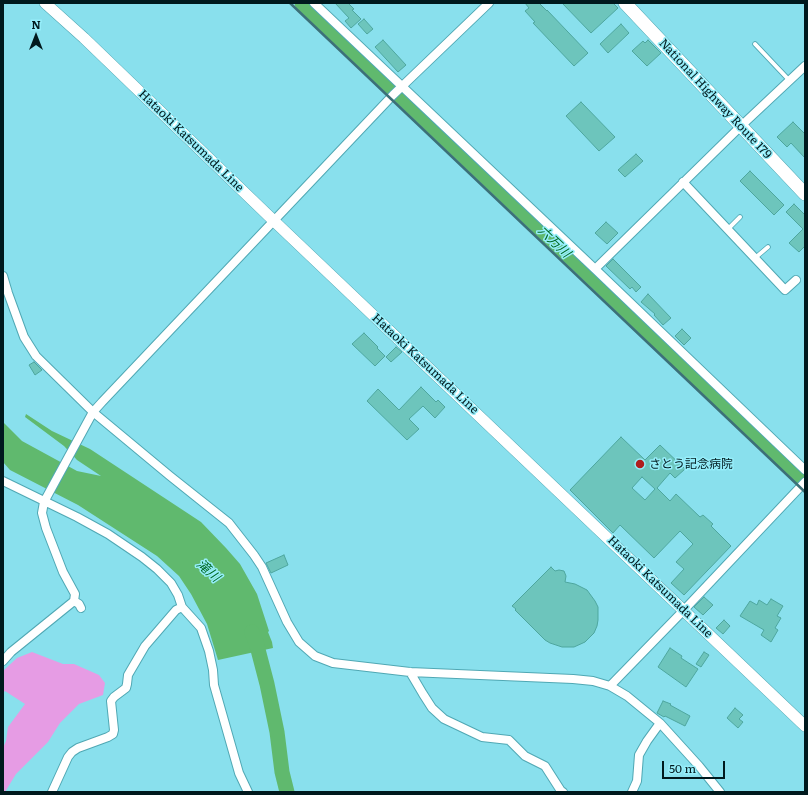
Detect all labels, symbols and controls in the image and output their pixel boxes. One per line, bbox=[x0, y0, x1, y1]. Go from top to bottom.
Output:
north arrow bbox=[16, 16, 56, 56]
text: N bbox=[31, 16, 41, 32]
street label: National Highway Route 179 bbox=[656, 36, 774, 162]
street label: Hataoki Katsumada Line bbox=[136, 87, 246, 195]
water label: 六万川 bbox=[535, 223, 573, 261]
street label: Hataoki Katsumada Line bbox=[369, 311, 481, 417]
place label: さとう記念病院 bbox=[649, 457, 733, 471]
marker: さとう記念病院 bbox=[634, 458, 646, 470]
street label: Hataoki Katsumada Line bbox=[605, 533, 715, 641]
water label: 滝川 bbox=[193, 557, 223, 585]
scale bar bbox=[664, 753, 727, 779]
text: 50 m bbox=[669, 759, 696, 777]

